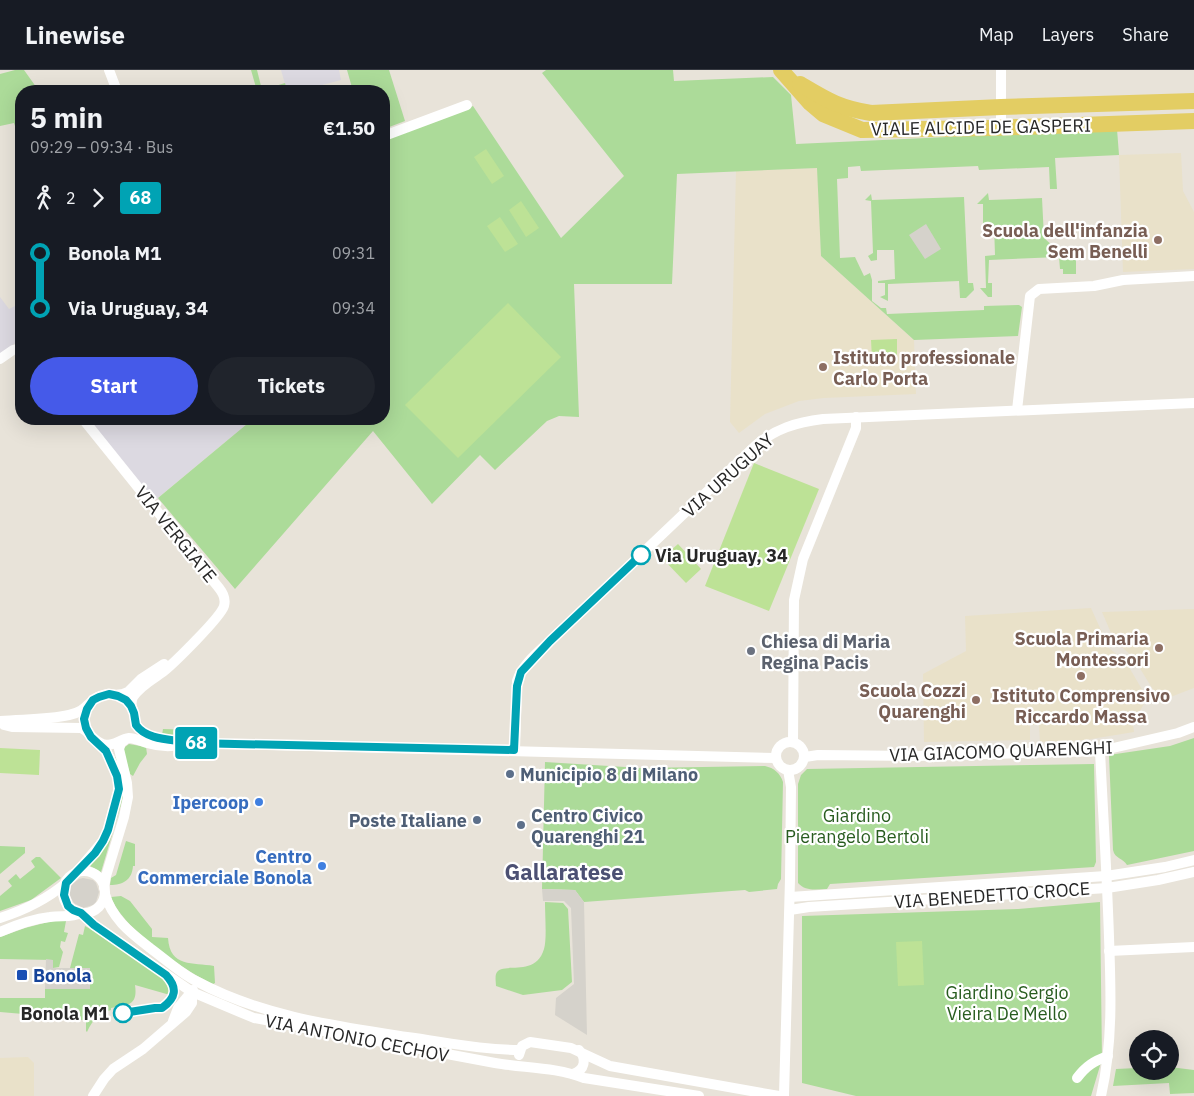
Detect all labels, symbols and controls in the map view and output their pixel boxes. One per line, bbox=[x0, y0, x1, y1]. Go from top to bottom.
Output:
text: Linewise bbox=[25, 19, 125, 51]
text: Map bbox=[979, 23, 1014, 46]
text: Layers bbox=[1042, 23, 1094, 46]
text: Share bbox=[1122, 23, 1169, 46]
text: 5 min bbox=[30, 99, 103, 136]
street label: VIALE ALCIDE DE GASPERI bbox=[871, 114, 1091, 140]
text: €1.50 bbox=[323, 116, 375, 140]
text: 09:29 – 09:34 · Bus bbox=[30, 137, 173, 157]
icon: walk bbox=[30, 184, 58, 212]
icon: forward bbox=[84, 184, 112, 212]
text: 68 bbox=[130, 186, 151, 209]
text: 2 bbox=[66, 188, 76, 208]
place label: Scuola dell'infanzia Sem Benelli bbox=[982, 219, 1148, 263]
marker: Scuola dell'infanzia Sem Benelli bbox=[1152, 234, 1164, 246]
text: Bonola M1 bbox=[68, 241, 161, 265]
text: 09:31 bbox=[332, 243, 375, 263]
text: Via Uruguay, 34 bbox=[68, 296, 208, 320]
text: 09:34 bbox=[332, 298, 375, 318]
place label: Istituto professionale Carlo Porta bbox=[833, 346, 1015, 390]
button: Start bbox=[30, 357, 198, 415]
button: Tickets bbox=[208, 357, 375, 415]
marker: Istituto professionale Carlo Porta bbox=[817, 361, 829, 373]
street label: VIA URUGUAY bbox=[677, 428, 779, 522]
street label: VIA VERGIATE bbox=[130, 481, 222, 587]
place label: Via Uruguay, 34 bbox=[655, 544, 788, 567]
marker: Via Uruguay, 34 bbox=[631, 545, 651, 565]
place label: Scuola Primaria Montessori bbox=[1015, 627, 1149, 671]
place label: Chiesa di Maria Regina Pacis bbox=[761, 630, 890, 674]
marker: Scuola Primaria Montessori bbox=[1153, 642, 1165, 654]
marker: Chiesa di Maria Regina Pacis bbox=[745, 645, 757, 657]
marker: Istituto Comprensivo Riccardo Massa bbox=[1075, 670, 1087, 682]
place label: Scuola Cozzi Quarenghi bbox=[859, 679, 966, 723]
place label: Istituto Comprensivo Riccardo Massa bbox=[992, 684, 1170, 728]
marker: Scuola Cozzi Quarenghi bbox=[970, 694, 982, 706]
line badge: 68 bbox=[174, 727, 218, 759]
text: 68 bbox=[185, 731, 207, 754]
street label: VIA GIACOMO QUARENGHI bbox=[889, 736, 1113, 766]
place label: Municipio 8 di Milano bbox=[520, 763, 698, 786]
marker: Municipio 8 di Milano bbox=[504, 768, 516, 780]
place label: Ipercoop bbox=[173, 791, 249, 814]
marker: Ipercoop bbox=[253, 796, 265, 808]
place label: Centro Civico Quarenghi 21 bbox=[531, 804, 645, 848]
park label: Giardino Pierangelo Bertoli bbox=[785, 804, 929, 848]
place label: Poste Italiane bbox=[349, 809, 467, 832]
marker: Poste Italiane bbox=[471, 814, 483, 826]
marker: Centro Civico Quarenghi 21 bbox=[515, 819, 527, 831]
place label: Centro Commerciale Bonola bbox=[137, 845, 312, 889]
district label: Gallaratese bbox=[504, 857, 624, 886]
marker: Centro Commerciale Bonola bbox=[316, 860, 328, 872]
street label: VIA BENEDETTO CROCE bbox=[893, 877, 1091, 913]
place label: Bonola bbox=[33, 964, 92, 987]
marker: Bonola bbox=[15, 968, 29, 982]
park label: Giardino Sergio Vieira De Mello bbox=[945, 981, 1069, 1025]
place label: Bonola M1 bbox=[20, 1002, 109, 1025]
marker: Bonola M1 bbox=[113, 1003, 133, 1023]
street label: VIA ANTONIO CECHOV bbox=[263, 1009, 451, 1067]
map controls bbox=[1129, 1030, 1179, 1080]
button: locate bbox=[1129, 1030, 1179, 1080]

